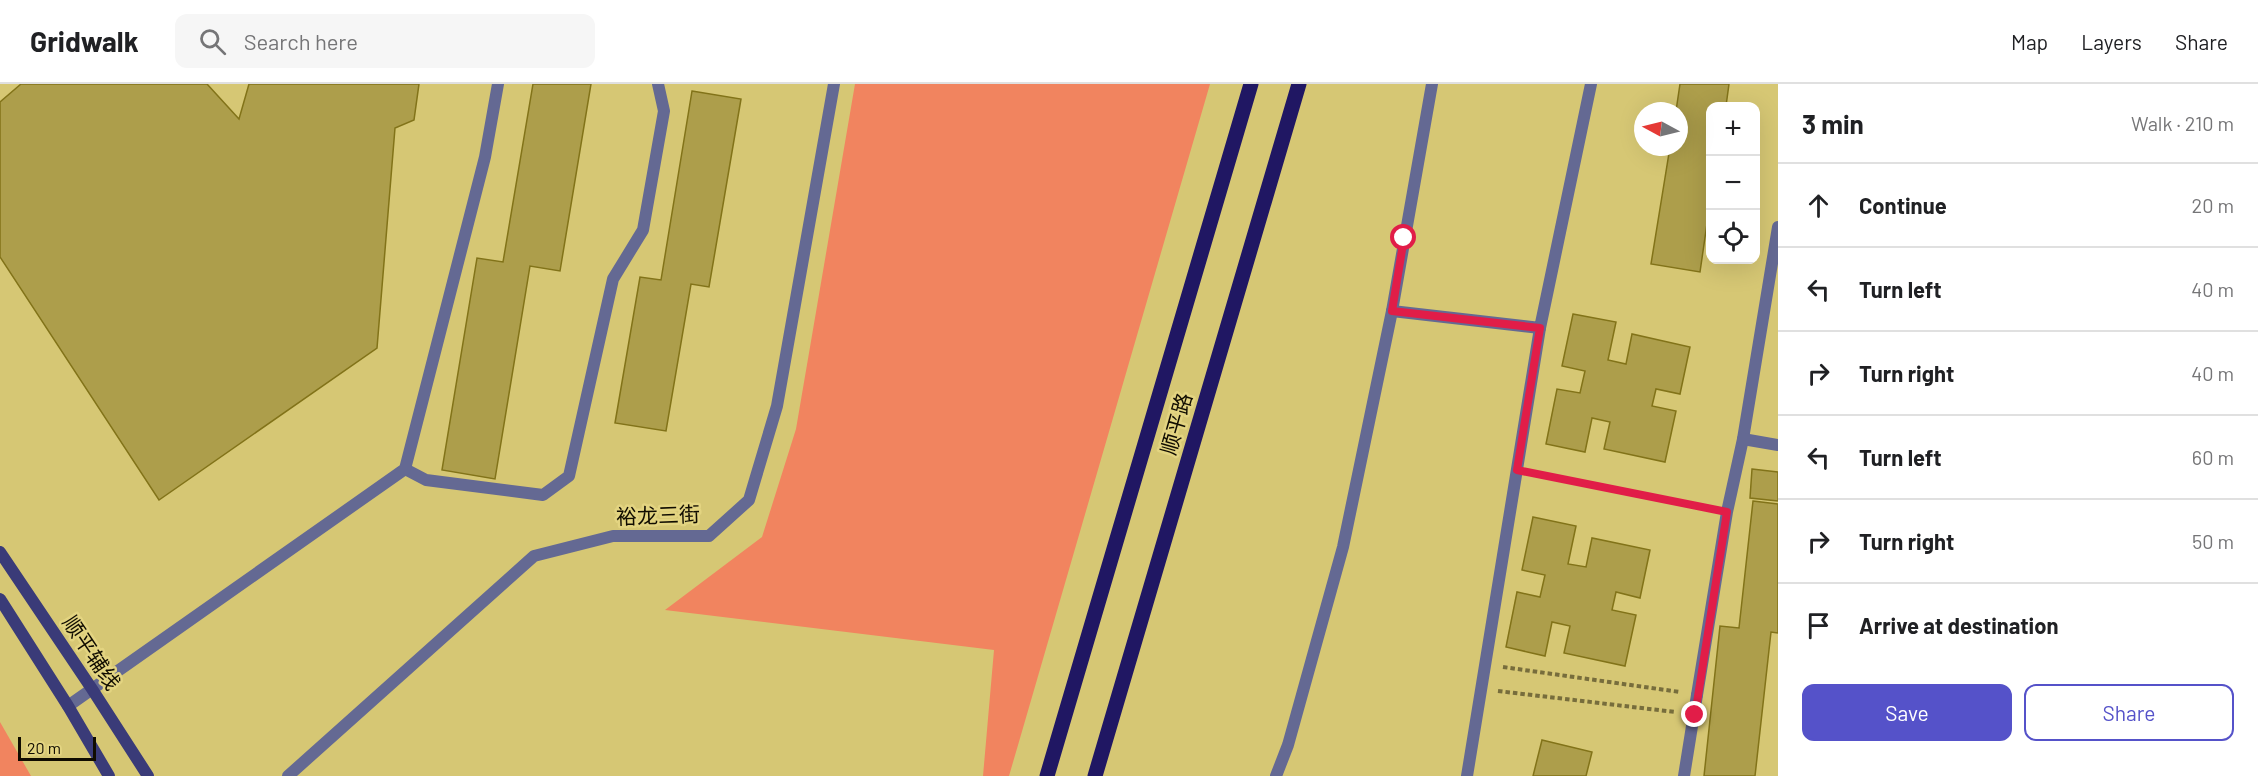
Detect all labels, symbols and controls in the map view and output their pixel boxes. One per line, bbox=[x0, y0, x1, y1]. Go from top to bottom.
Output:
search box bbox=[175, 14, 595, 68]
text: Gridwalk bbox=[30, 24, 139, 58]
icon: search bbox=[196, 25, 229, 58]
text: Search here bbox=[244, 28, 358, 54]
text: Map bbox=[2011, 29, 2048, 54]
text: Layers bbox=[2081, 29, 2142, 54]
text: Share bbox=[2175, 29, 2228, 54]
north arrow bbox=[1634, 102, 1688, 156]
map controls bbox=[1706, 102, 1760, 264]
button: + bbox=[1706, 102, 1760, 156]
text: 3 min bbox=[1802, 108, 1864, 139]
text: Walk · 210 m bbox=[2131, 111, 2234, 135]
button: − bbox=[1706, 156, 1760, 210]
icon: ahead bbox=[1802, 189, 1835, 222]
text: Continue bbox=[1859, 192, 1947, 218]
text: 20 m bbox=[2191, 193, 2234, 217]
button: locate bbox=[1706, 210, 1760, 264]
route start bbox=[1390, 224, 1416, 250]
icon: left bbox=[1802, 273, 1835, 306]
text: Turn left bbox=[1859, 276, 1942, 302]
text: 40 m bbox=[2191, 277, 2234, 301]
icon: right bbox=[1802, 357, 1835, 390]
text: Turn right bbox=[1859, 360, 1954, 386]
text: 40 m bbox=[2191, 361, 2234, 385]
street label: 顺平路 bbox=[1155, 390, 1196, 457]
icon: left bbox=[1802, 441, 1835, 474]
text: Turn left bbox=[1859, 444, 1942, 470]
text: 60 m bbox=[2192, 445, 2234, 469]
street label: 裕龙三街 bbox=[616, 501, 700, 528]
icon: right bbox=[1802, 525, 1835, 558]
text: Turn right bbox=[1859, 528, 1954, 554]
text: 50 m bbox=[2192, 529, 2234, 553]
icon: arrive bbox=[1802, 609, 1835, 642]
street label: 顺平辅线 bbox=[58, 610, 126, 694]
text: Arrive at destination bbox=[1859, 612, 2058, 638]
button: Save bbox=[1802, 684, 2012, 741]
button: Share bbox=[2024, 684, 2234, 741]
route end bbox=[1681, 701, 1707, 727]
scale bar bbox=[18, 734, 96, 762]
text: 20 m bbox=[27, 738, 61, 757]

